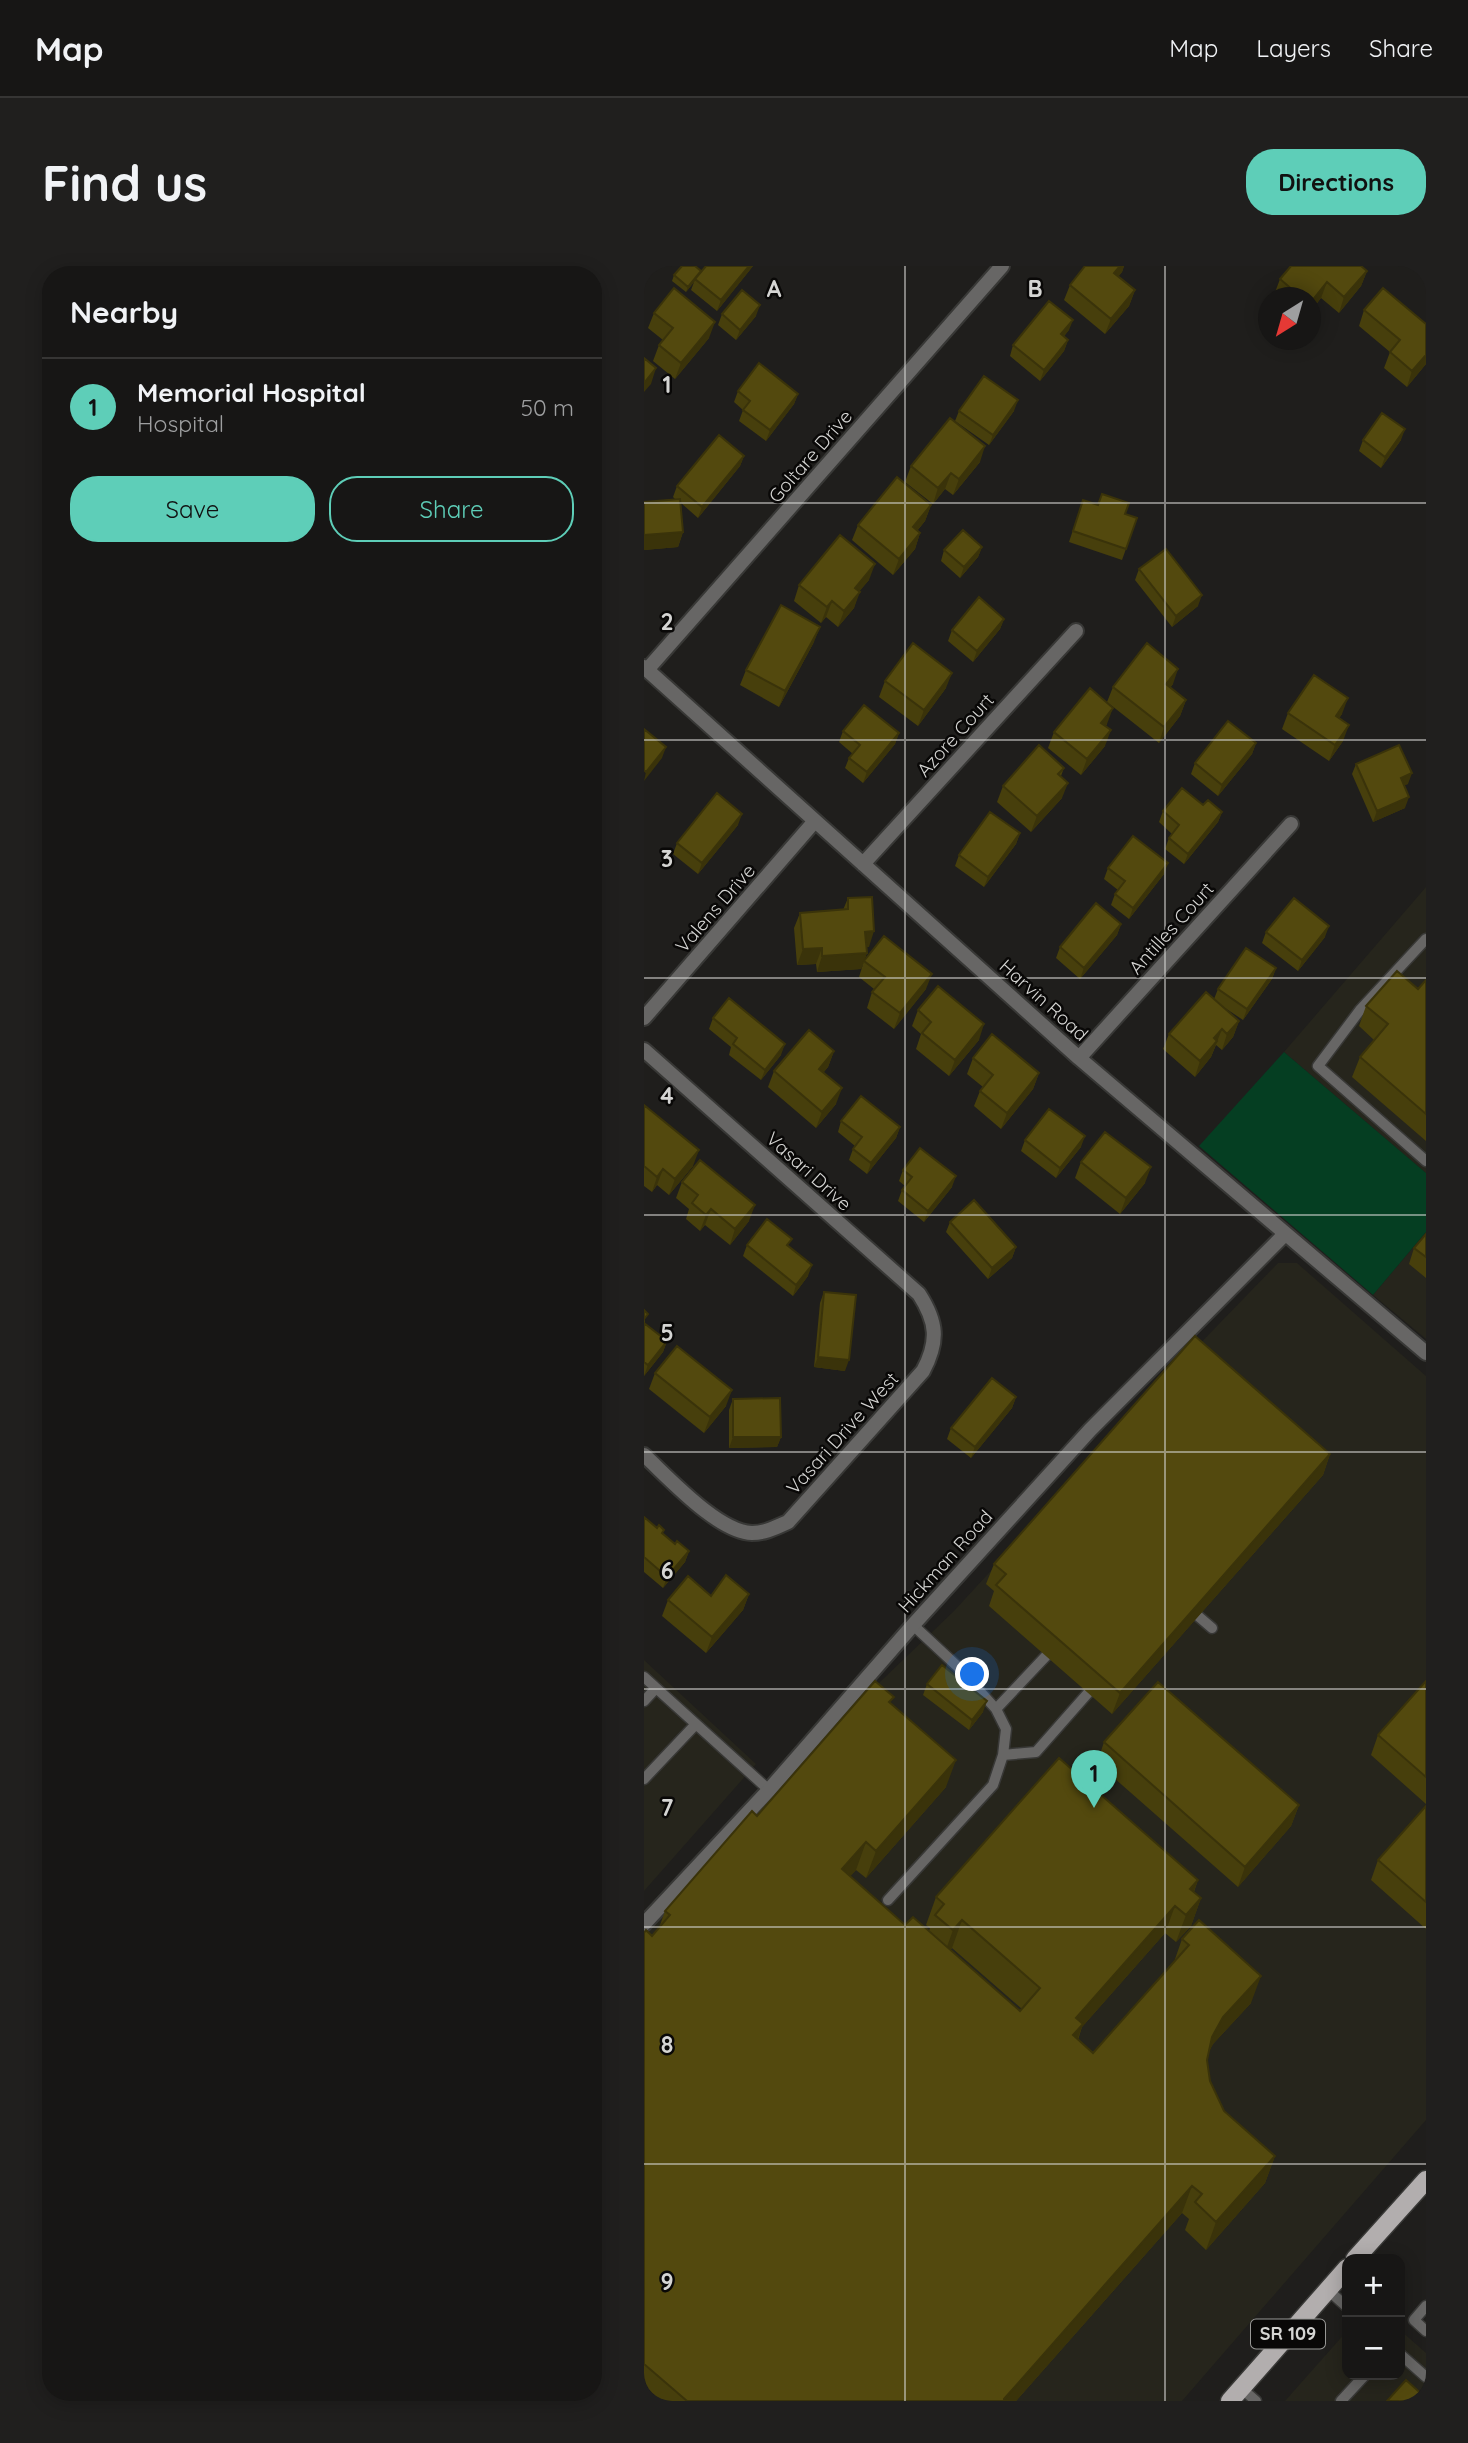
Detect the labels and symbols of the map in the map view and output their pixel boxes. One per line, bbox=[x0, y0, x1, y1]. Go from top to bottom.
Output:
text: A bbox=[767, 274, 782, 303]
text: B bbox=[1027, 274, 1043, 303]
north arrow bbox=[1258, 287, 1321, 350]
text: 1 bbox=[663, 370, 671, 399]
street label: Goltare Drive bbox=[763, 405, 857, 507]
text: 2 bbox=[660, 607, 674, 636]
street label: Azore Court bbox=[911, 688, 999, 782]
text: 3 bbox=[661, 844, 673, 873]
street label: Valens Drive bbox=[670, 859, 760, 957]
street label: Antilles Court bbox=[1123, 877, 1219, 979]
street label: Harvin Road bbox=[995, 954, 1093, 1046]
text: 4 bbox=[660, 1081, 674, 1110]
street label: Vasari Drive bbox=[761, 1126, 857, 1216]
text: 5 bbox=[660, 1318, 674, 1347]
street label: Vasari Drive West bbox=[781, 1367, 903, 1499]
street label: Hickman Road bbox=[893, 1505, 997, 1617]
text: 6 bbox=[661, 1556, 673, 1585]
your location bbox=[955, 1657, 989, 1691]
pin: 1 bbox=[1071, 1750, 1117, 1808]
text: 7 bbox=[661, 1793, 674, 1822]
text: 8 bbox=[661, 2030, 673, 2059]
text: 9 bbox=[660, 2267, 674, 2296]
road number: SR 109 bbox=[1251, 2320, 1325, 2348]

